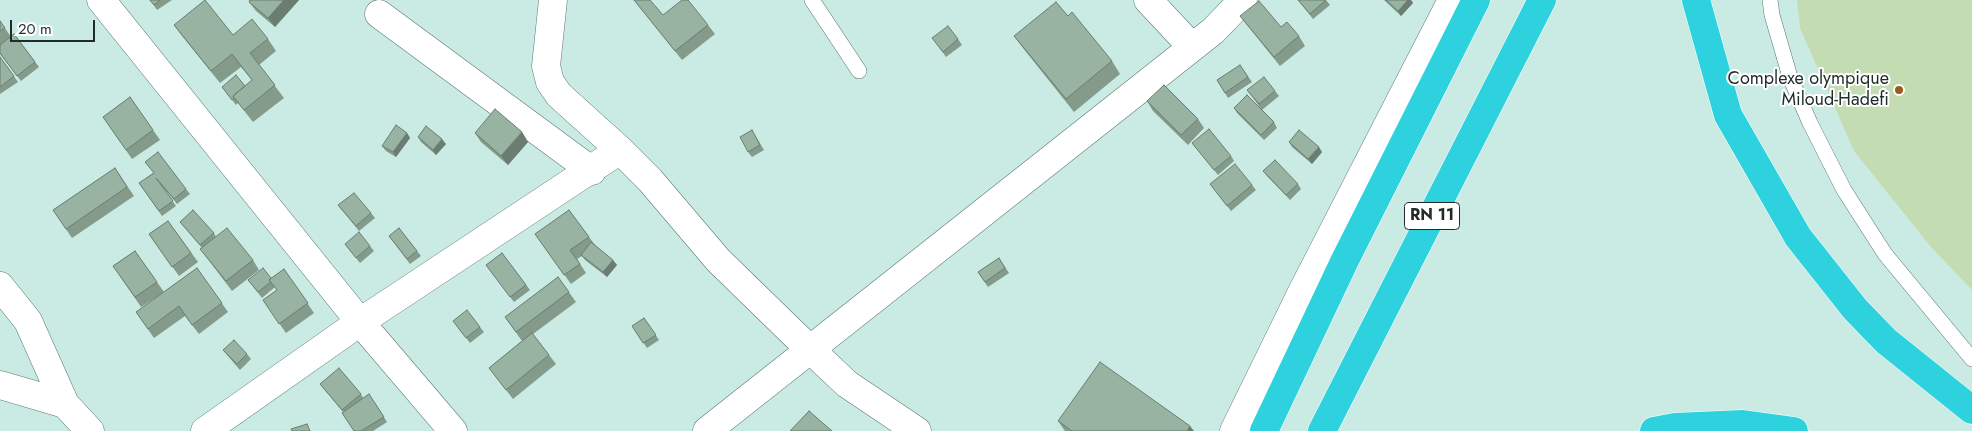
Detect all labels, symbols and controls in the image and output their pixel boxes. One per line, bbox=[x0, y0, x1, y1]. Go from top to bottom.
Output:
scale bar bbox=[12, 10, 98, 42]
text: 20 m bbox=[18, 18, 52, 40]
place label: Complexe olympique Miloud-Hadefi bbox=[1728, 69, 1889, 112]
marker: Complexe olympique Miloud-Hadefi bbox=[1893, 84, 1905, 96]
road number: RN 11 bbox=[1404, 202, 1460, 230]

